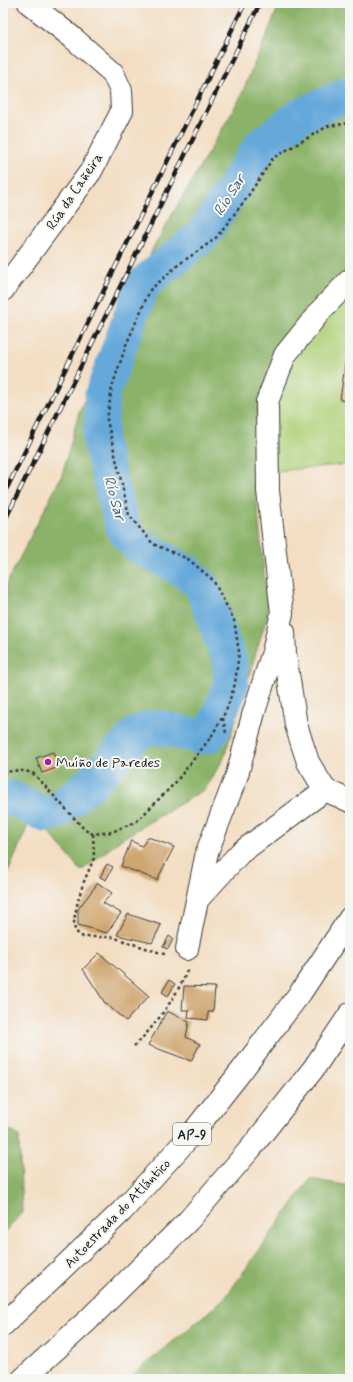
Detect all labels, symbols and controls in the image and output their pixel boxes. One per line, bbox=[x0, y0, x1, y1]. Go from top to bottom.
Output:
street label: Rúa da Cañeira bbox=[42, 150, 107, 234]
water label: Río Sar bbox=[209, 170, 252, 220]
water label: Río Sar bbox=[99, 474, 130, 524]
place label: Muíño de Paredes bbox=[56, 754, 160, 772]
marker: Muíño de Paredes bbox=[43, 757, 53, 767]
road number: AP-9 bbox=[173, 1123, 211, 1145]
street label: Autoestrada do Atlántico bbox=[61, 1155, 175, 1272]

